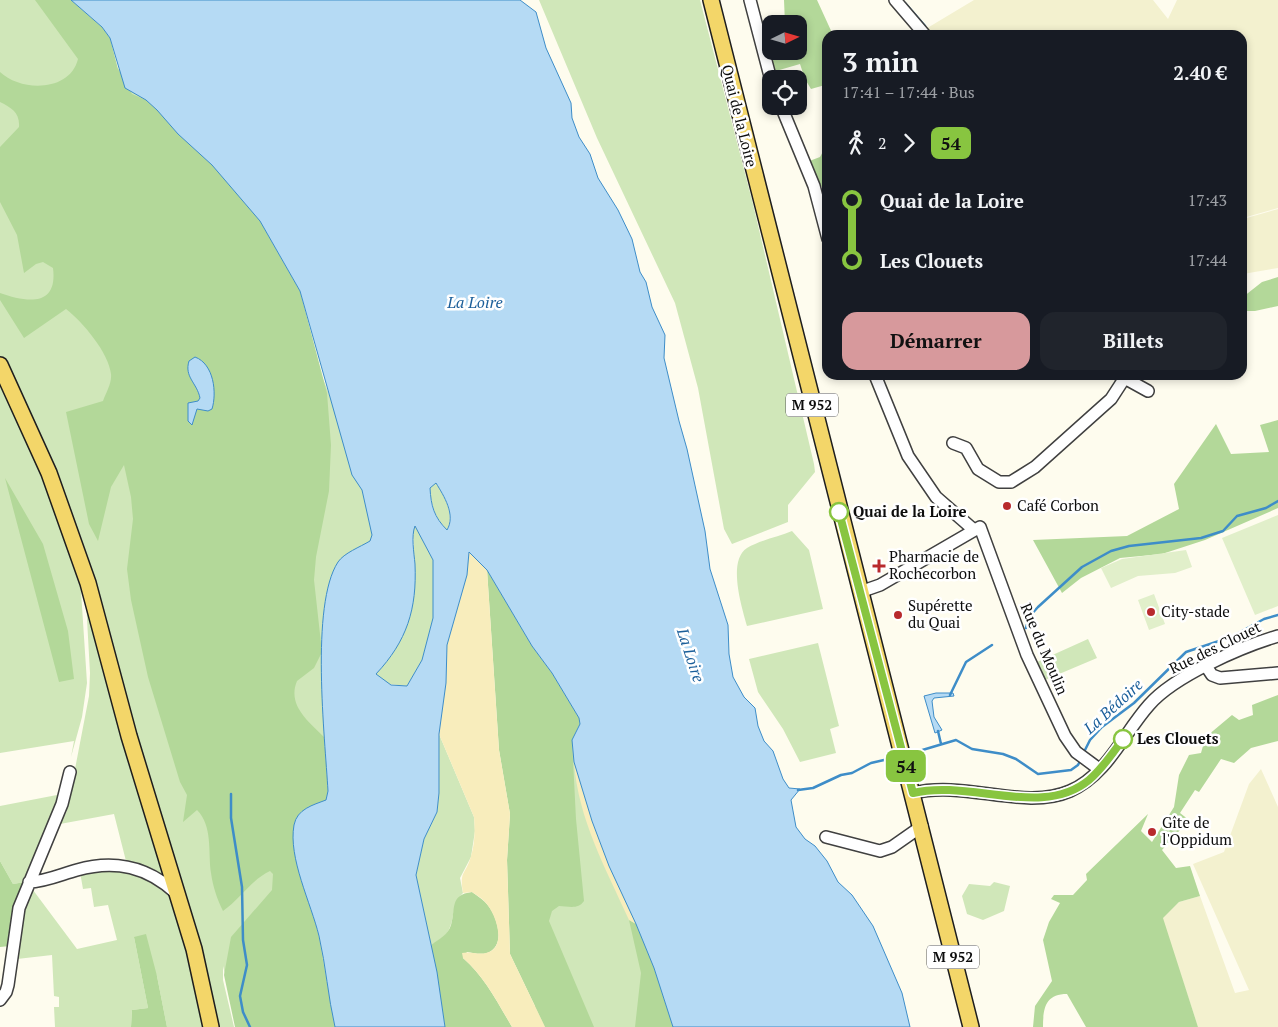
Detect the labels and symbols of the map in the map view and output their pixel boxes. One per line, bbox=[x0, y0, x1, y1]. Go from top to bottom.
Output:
north arrow bbox=[762, 15, 808, 60]
street label: Quai de la Loire bbox=[718, 62, 762, 169]
water label: La Loire bbox=[446, 291, 503, 313]
road number: M 952 bbox=[786, 394, 838, 416]
place label: Café Corbon bbox=[1017, 495, 1099, 515]
marker: Café Corbon bbox=[1001, 500, 1013, 512]
place label: Quai de la Loire bbox=[853, 501, 967, 521]
marker: Quai de la Loire bbox=[829, 502, 849, 522]
place label: Pharmacie de Rochecorbon bbox=[889, 546, 979, 583]
marker: Pharmacie de Rochecorbon bbox=[873, 560, 885, 572]
place label: Supérette du Quai bbox=[908, 595, 973, 632]
street label: Rue du Moulin bbox=[1017, 600, 1073, 698]
place label: City-stade bbox=[1161, 601, 1230, 621]
marker: City-stade bbox=[1145, 606, 1157, 618]
marker: Supérette du Quai bbox=[892, 609, 904, 621]
street label: Rue des Clouet bbox=[1165, 616, 1264, 678]
water label: La Loire bbox=[672, 624, 710, 685]
water label: La Bédoire bbox=[1078, 674, 1147, 739]
place label: Les Clouets bbox=[1137, 728, 1219, 748]
marker: Les Clouets bbox=[1113, 729, 1133, 749]
line badge: 54 bbox=[884, 750, 928, 782]
place label: Gîte de l'Oppidum bbox=[1162, 812, 1232, 849]
marker: Gîte de l'Oppidum bbox=[1146, 826, 1158, 838]
road number: M 952 bbox=[927, 946, 979, 969]

